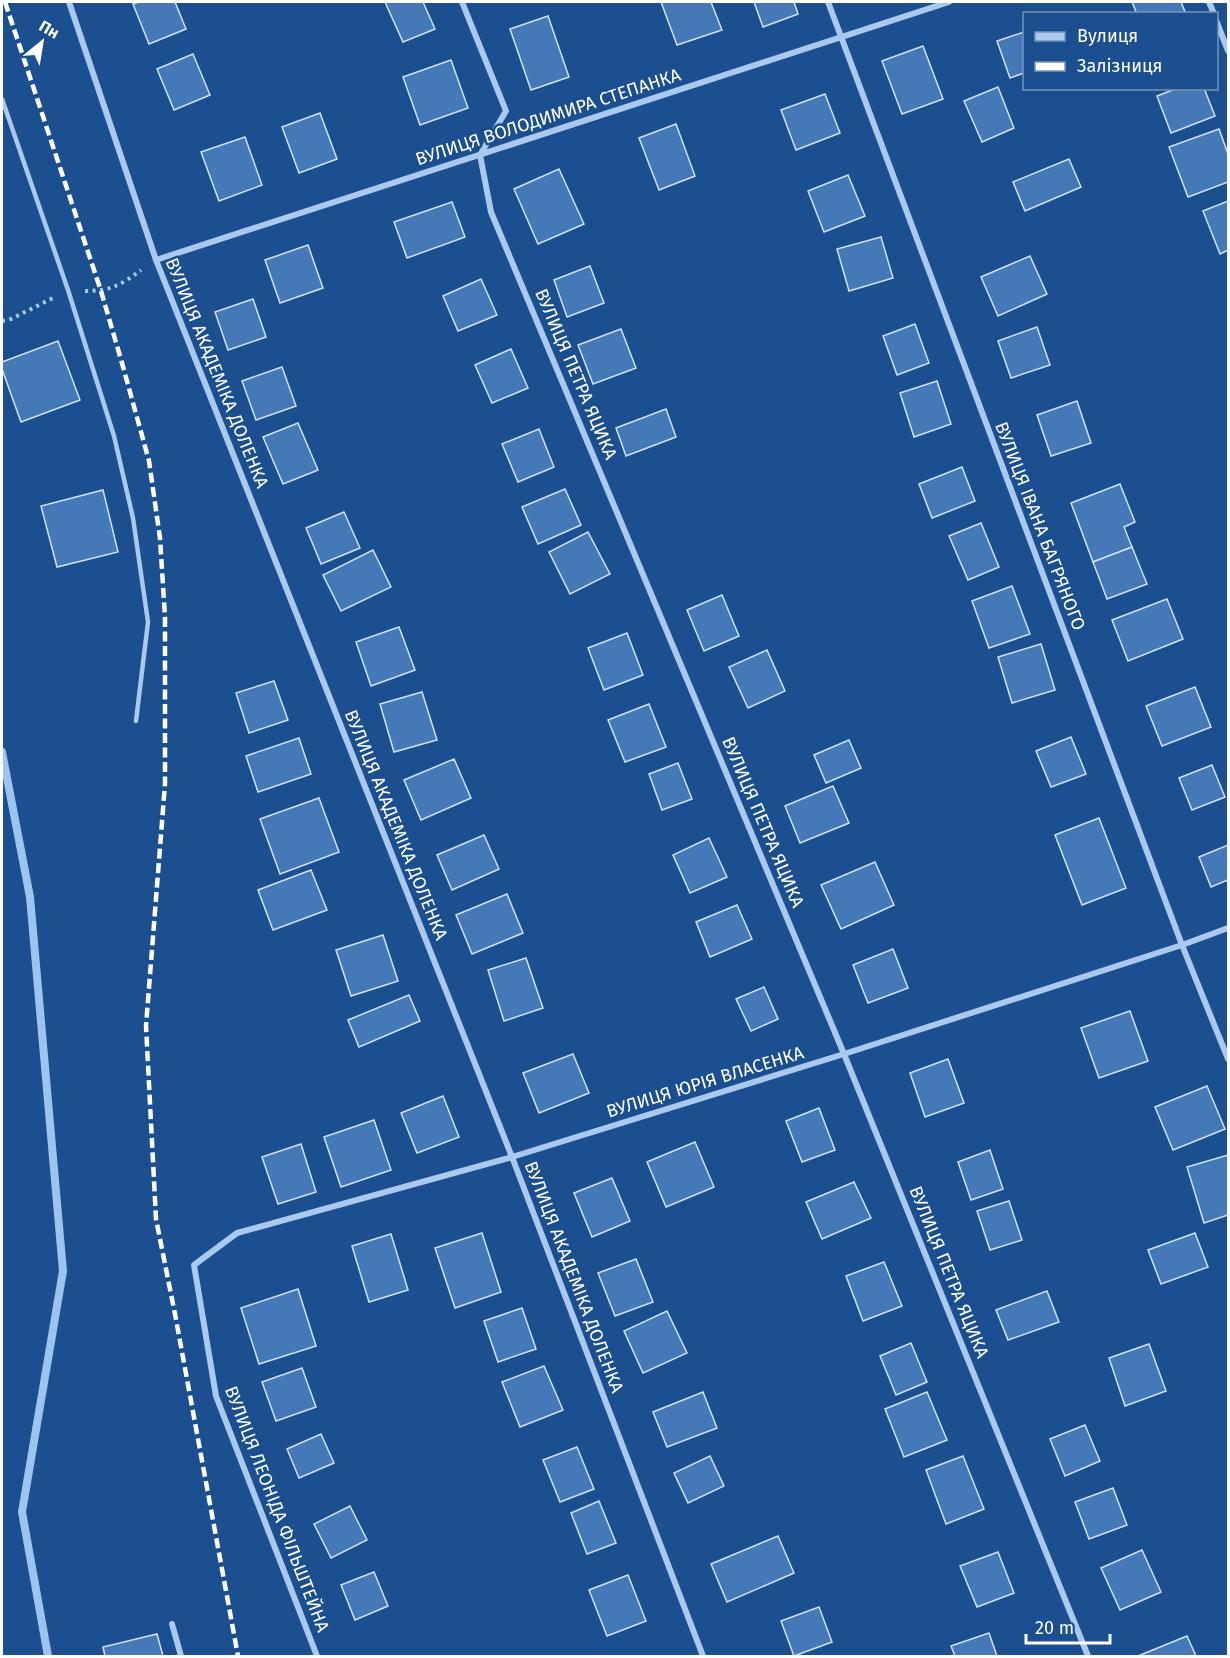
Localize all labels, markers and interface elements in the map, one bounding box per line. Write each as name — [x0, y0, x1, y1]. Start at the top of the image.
north arrow — [12, 12, 72, 72]
legend — [1023, 12, 1218, 90]
text: Пн — [36, 16, 63, 43]
text: Вулиця — [1077, 25, 1138, 47]
text: Залізниця — [1077, 55, 1163, 77]
street label: ВУЛИЦЯ ВОЛОДИМИРА СТЕПАНКА — [413, 63, 684, 170]
street label: ВУЛИЦЯ АКАДЕМІКА ДОЛЕНКА — [161, 255, 274, 492]
street label: ВУЛИЦЯ ПЕТРА ЯЦИКА — [530, 285, 622, 463]
street label: ВУЛИЦЯ ІВАНА БАГРЯНОГО — [990, 419, 1090, 633]
street label: ВУЛИЦЯ АКАДЕМІКА ДОЛЕНКА — [340, 707, 453, 944]
street label: ВУЛИЦЯ ПЕТРА ЯЦИКА — [717, 733, 809, 911]
street label: ВУЛИЦЯ ЮРІЯ ВЛАСЕНКА — [604, 1041, 807, 1122]
street label: ВУЛИЦЯ АКАДЕМІКА ДОЛЕНКА — [520, 1158, 629, 1397]
street label: ВУЛИЦЯ ПЕТРА ЯЦИКА — [904, 1183, 994, 1362]
street label: ВУЛИЦЯ ЛЕОНІДА ФІЛЬШТЕЙНА — [220, 1383, 334, 1636]
scale bar — [1026, 1607, 1110, 1645]
text: 20 m — [1035, 1617, 1074, 1639]

